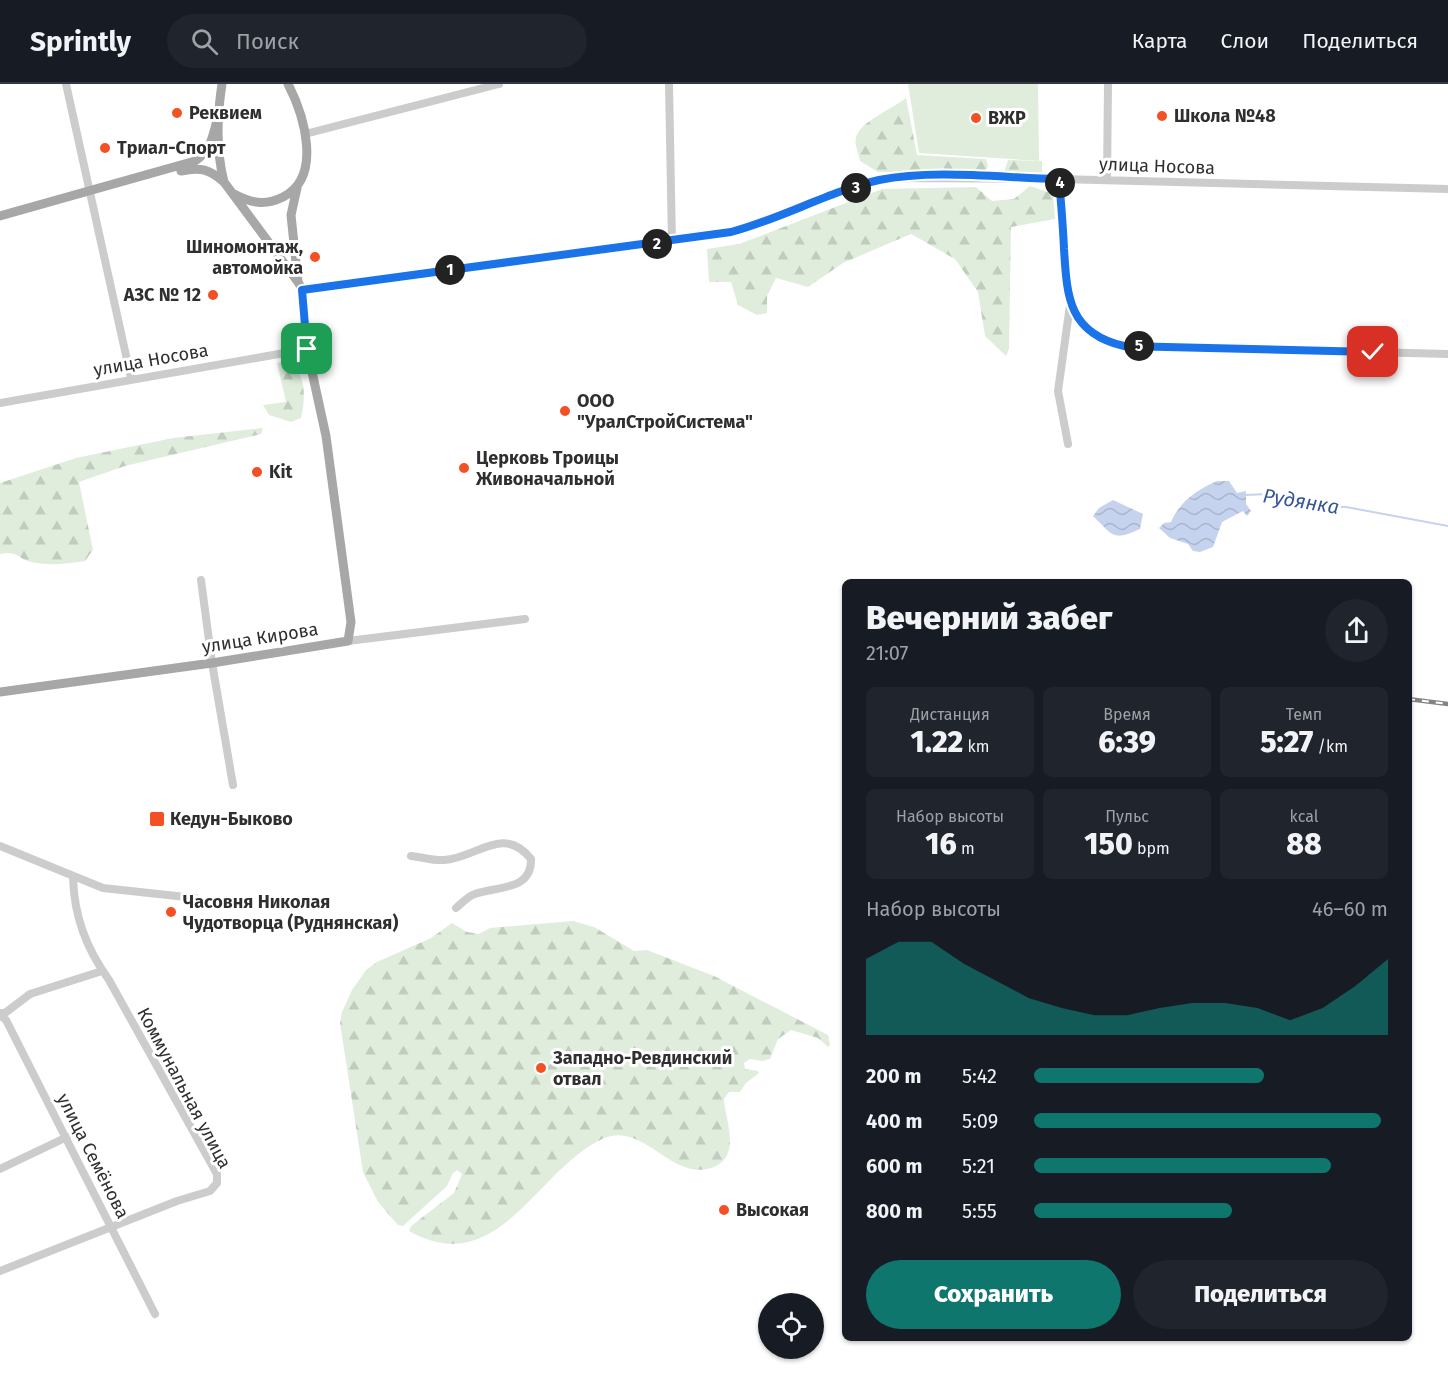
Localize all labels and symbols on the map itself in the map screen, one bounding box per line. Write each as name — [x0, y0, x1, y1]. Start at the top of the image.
place label: Реквием — [189, 102, 262, 124]
place label: Школа №48 — [1174, 105, 1276, 127]
marker: Реквием — [170, 106, 184, 120]
place label: ВЖР — [988, 107, 1026, 129]
marker: Школа №48 — [1155, 109, 1169, 123]
marker: ВЖР — [969, 111, 983, 125]
place label: Триал-Спорт — [117, 137, 226, 159]
marker: Триал-Спорт — [98, 141, 112, 155]
street label: улица Носова — [1099, 153, 1215, 179]
pin: 4 — [1045, 168, 1075, 198]
pin: 3 — [841, 173, 871, 203]
pin: 2 — [642, 229, 672, 259]
place label: Шиномонтаж, автомойка — [186, 236, 303, 279]
marker: Шиномонтаж, автомойка — [308, 250, 322, 264]
pin: 1 — [435, 255, 465, 285]
place label: АЗС № 12 — [123, 284, 201, 306]
marker: АЗС № 12 — [206, 288, 220, 302]
pin — [281, 323, 332, 374]
pin — [1347, 326, 1398, 377]
pin: 5 — [1124, 331, 1154, 361]
street label: улица Носова — [92, 339, 210, 381]
place label: ООО "УралСтройСистема" — [577, 390, 753, 433]
marker: ООО "УралСтройСистема" — [558, 404, 572, 418]
place label: Церковь Троицы Живоначальной — [475, 447, 619, 490]
place label: Kit — [269, 461, 293, 483]
marker: Церковь Троицы Живоначальной — [457, 461, 471, 475]
marker: Kit — [250, 465, 264, 479]
water label: Рудянка — [1261, 483, 1341, 519]
street label: улица Кирова — [200, 618, 320, 658]
place label: Кедун-Быково — [170, 808, 293, 830]
marker: Кедун-Быково — [148, 810, 166, 828]
place label: Часовня Николая Чудотворца (Руднянская) — [183, 891, 398, 934]
marker: Часовня Николая Чудотворца (Руднянская) — [164, 905, 178, 919]
street label: Коммунальная улица — [132, 1004, 236, 1172]
place label: Западно-Ревдинский отвал — [552, 1047, 732, 1090]
marker: Западно-Ревдинский отвал — [534, 1061, 548, 1075]
street label: улица Семёнова — [52, 1090, 134, 1222]
place label: Высокая — [736, 1199, 809, 1221]
marker: Высокая — [717, 1203, 731, 1217]

